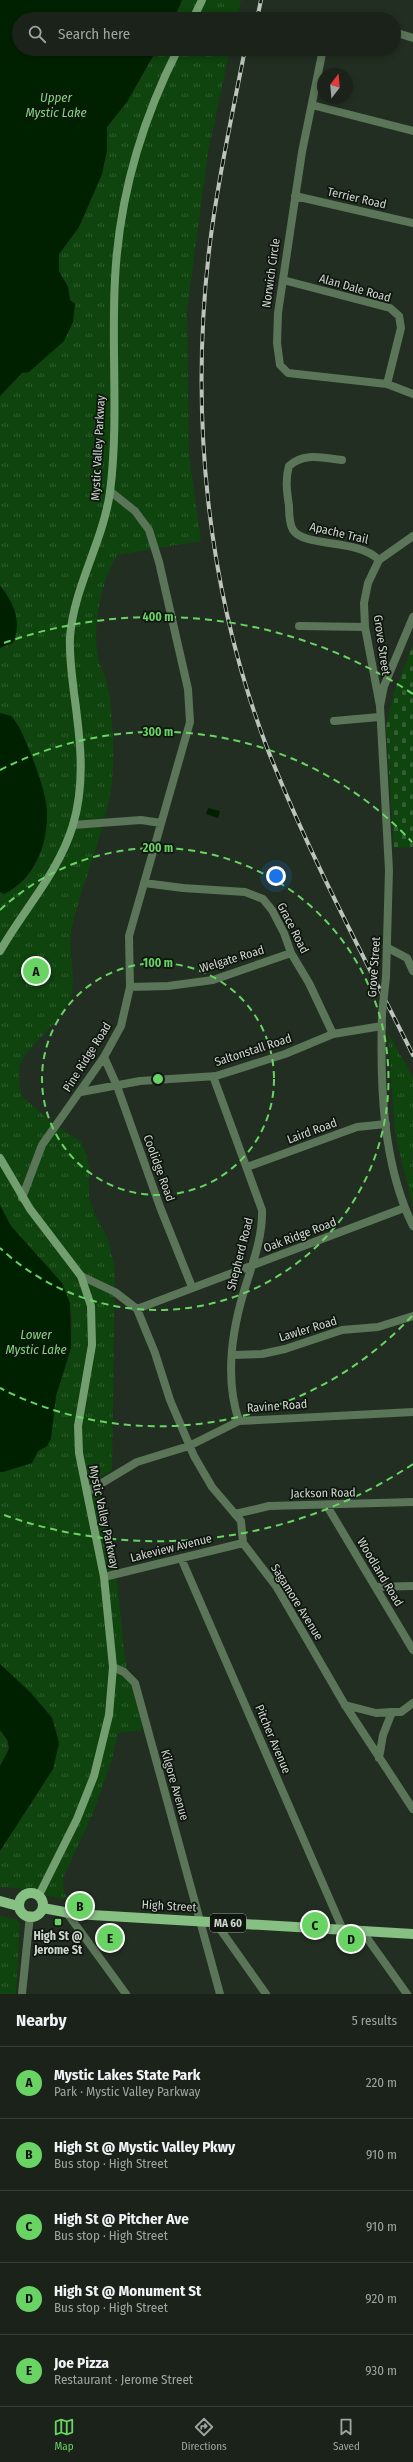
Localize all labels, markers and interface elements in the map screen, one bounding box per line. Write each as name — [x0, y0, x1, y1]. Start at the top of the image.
search box — [12, 12, 401, 56]
icon: search — [26, 23, 48, 45]
text: Search here — [58, 25, 130, 43]
north arrow — [317, 68, 353, 104]
water label: Upper Mystic Lake — [25, 90, 87, 120]
street label: Terrier Road — [326, 184, 388, 212]
street label: Norwich Circle — [259, 237, 283, 309]
street label: Alan Dale Road — [318, 271, 392, 305]
street label: Mystic Valley Parkway — [88, 394, 108, 501]
street label: Apache Trail — [308, 519, 370, 547]
text: 400 m — [143, 610, 173, 624]
street label: Grove Street — [371, 614, 393, 676]
text: 300 m — [142, 725, 173, 739]
text: 200 m — [142, 841, 173, 855]
your location — [266, 866, 286, 886]
street label: Grace Road — [274, 900, 312, 956]
street label: Grove Street — [365, 936, 383, 998]
street label: Welgate Road — [198, 943, 266, 975]
pin: A — [23, 956, 49, 986]
text: 100 m — [143, 956, 173, 970]
street label: Pine Ridge Road — [60, 1020, 114, 1094]
street label: Saltonstall Road — [213, 1031, 293, 1069]
centre of rings — [151, 1072, 165, 1086]
street label: Laird Road — [285, 1116, 339, 1146]
street label: Coolidge Road — [140, 1133, 178, 1203]
street label: Oak Ridge Road — [262, 1215, 338, 1255]
street label: Shepherd Road — [224, 1216, 256, 1292]
street label: Lawler Road — [277, 1314, 339, 1344]
water label: Lower Mystic Lake — [5, 1327, 67, 1357]
street label: Ravine Road — [246, 1397, 308, 1415]
street label: Mystic Valley Parkway — [86, 1464, 122, 1571]
street label: Jackson Road — [290, 1485, 356, 1501]
street label: Lakeview Avenue — [129, 1531, 213, 1565]
street label: Woodland Road — [354, 1535, 406, 1609]
street label: Sagamore Avenue — [268, 1561, 326, 1643]
street label: Pitcher Avenue — [252, 1702, 294, 1776]
street label: Kilgore Avenue — [158, 1748, 192, 1822]
pin: B — [67, 1891, 93, 1921]
street label: High Street — [141, 1898, 197, 1914]
pin: C — [302, 1910, 328, 1940]
road number: MA 60 — [210, 1914, 246, 1932]
marker: High St @ Jerome St — [53, 1917, 63, 1927]
pin: E — [97, 1923, 123, 1953]
pin: D — [338, 1924, 364, 1954]
place label: High St @ Jerome St — [33, 1929, 83, 1957]
text: Nearby — [16, 2010, 67, 2031]
text: 5 results — [352, 2013, 397, 2028]
text: Mystic Lakes State Park — [54, 2066, 200, 2084]
text: A — [25, 2075, 33, 2090]
text: 220 m — [366, 2075, 397, 2090]
text: Park · Mystic Valley Parkway — [54, 2084, 200, 2099]
text: High St @ Mystic Valley Pkwy — [54, 2138, 235, 2156]
text: B — [25, 2147, 33, 2162]
text: 910 m — [366, 2147, 397, 2162]
text: Bus stop · High Street — [54, 2156, 168, 2171]
text: High St @ Pitcher Ave — [54, 2210, 189, 2228]
text: C — [26, 2219, 32, 2234]
text: 910 m — [366, 2219, 397, 2234]
text: Bus stop · High Street — [54, 2228, 168, 2243]
text: High St @ Monument St — [54, 2282, 201, 2300]
text: D — [25, 2291, 33, 2306]
text: 920 m — [365, 2291, 397, 2306]
text: Bus stop · High Street — [54, 2300, 168, 2315]
text: Joe Pizza — [54, 2354, 109, 2372]
text: E — [26, 2363, 32, 2378]
text: 930 m — [365, 2363, 397, 2378]
text: Restaurant · Jerome Street — [54, 2372, 193, 2387]
tab: Map — [53, 2416, 75, 2453]
tab: Directions — [181, 2416, 227, 2453]
tab: Saved — [333, 2416, 360, 2453]

